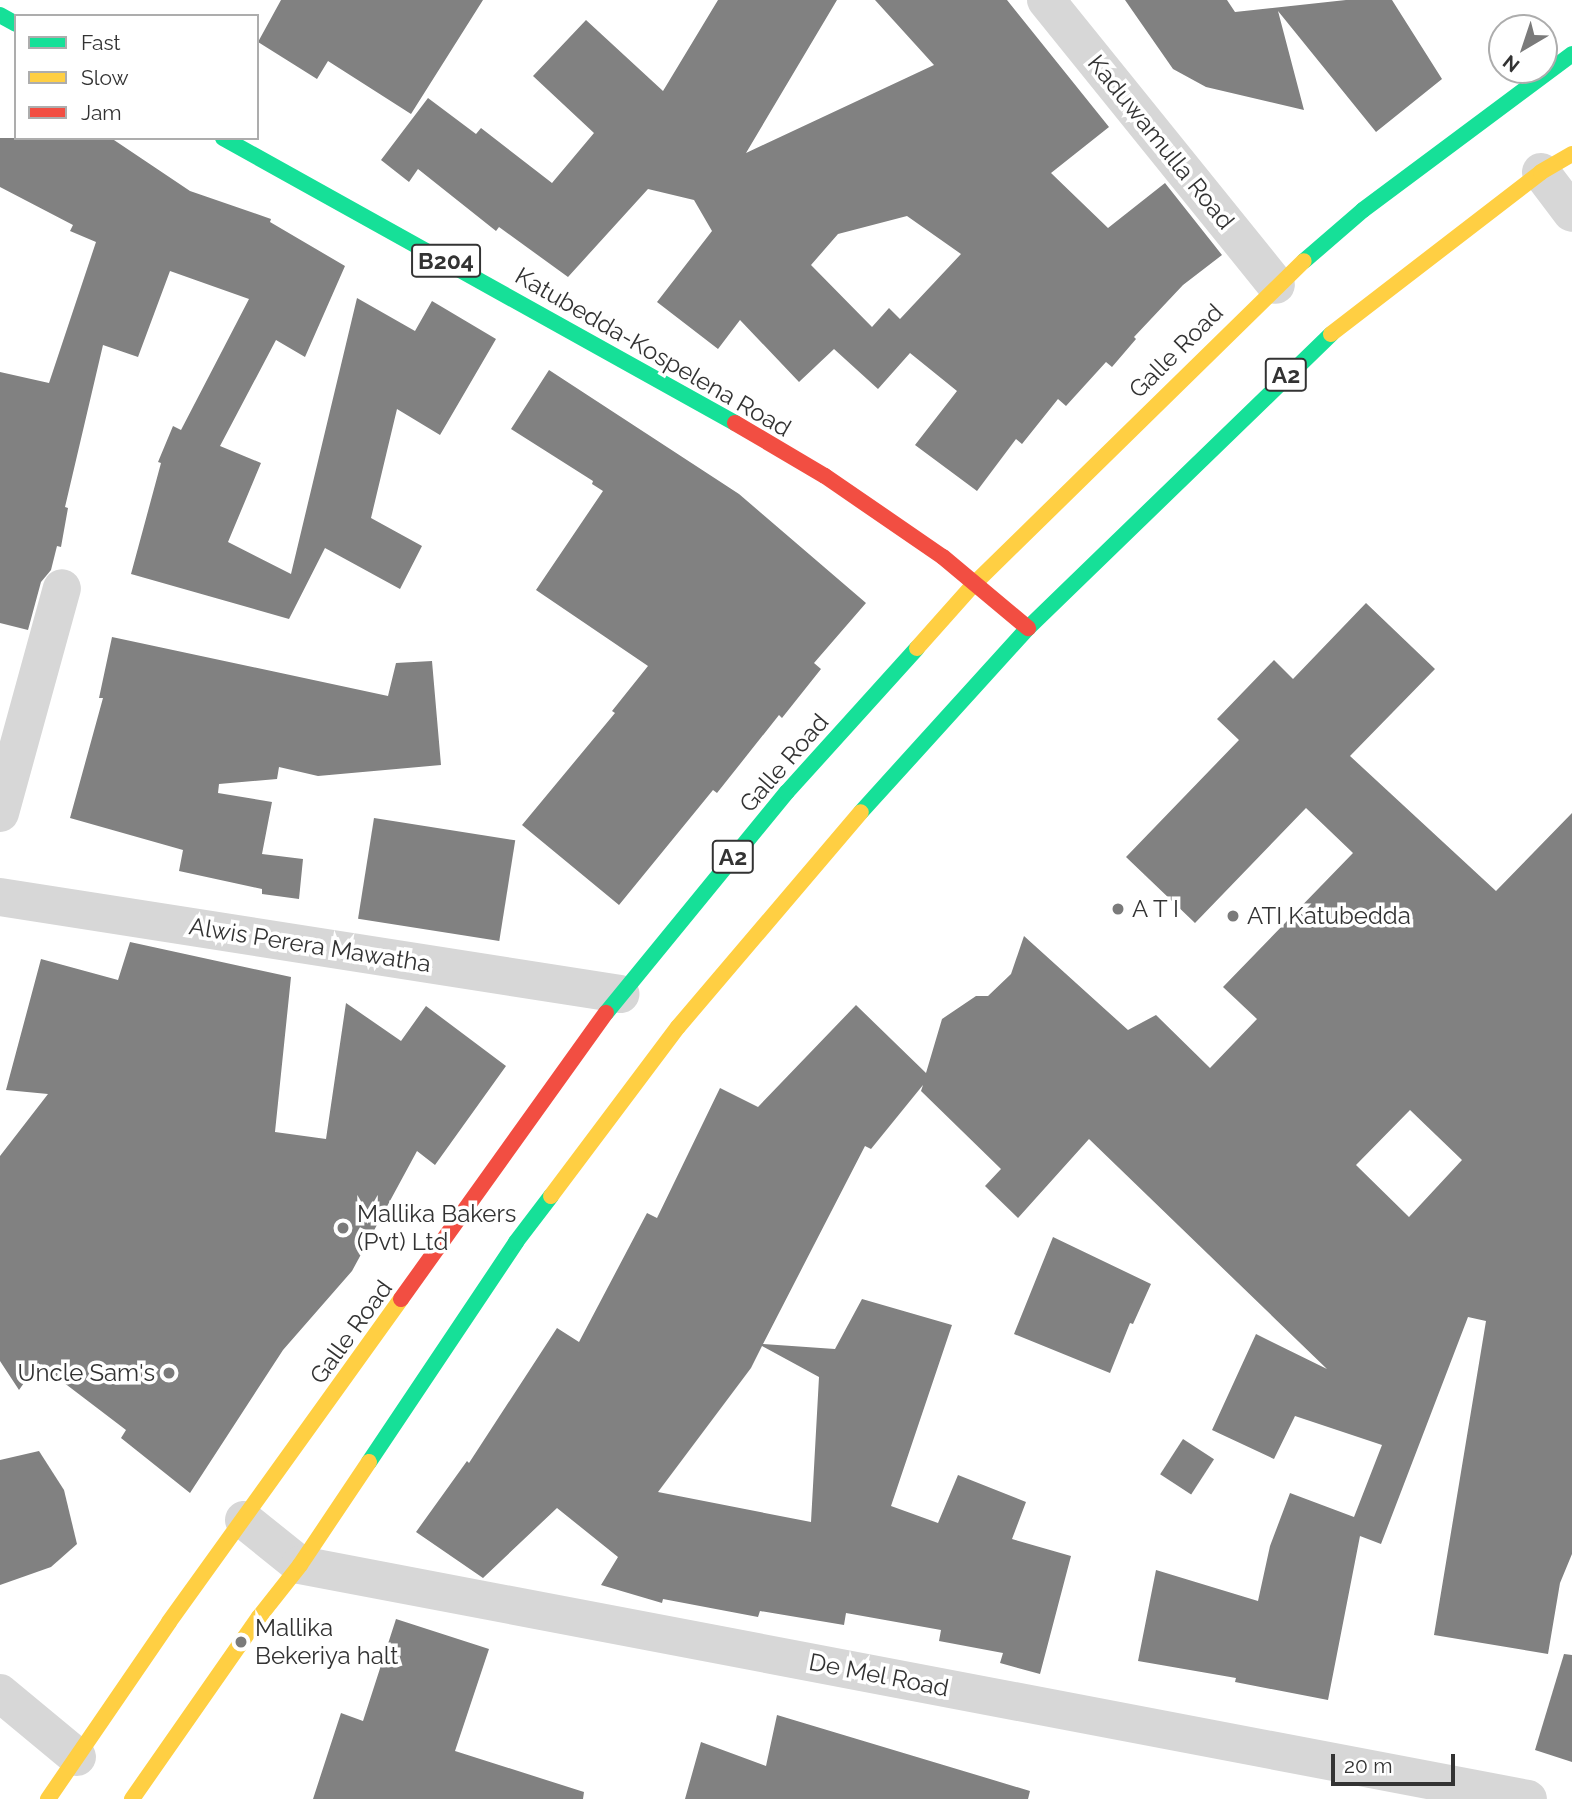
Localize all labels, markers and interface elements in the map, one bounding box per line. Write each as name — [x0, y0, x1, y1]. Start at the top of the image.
legend — [14, 14, 259, 140]
north arrow — [1488, 14, 1558, 84]
text: Fast — [81, 30, 121, 55]
street label: Kaduwamulla Road — [1082, 49, 1240, 235]
text: N — [1498, 51, 1524, 77]
text: Slow — [81, 65, 129, 90]
text: Jam — [81, 100, 122, 125]
road number: B204 — [411, 242, 481, 280]
street label: Katubedda-Kospelena Road — [510, 261, 796, 443]
street label: Galle Road — [1123, 298, 1229, 404]
road number: A2 — [1263, 356, 1309, 394]
street label: Galle Road — [733, 708, 835, 818]
road number: A2 — [710, 838, 756, 876]
place label: A T I — [1132, 895, 1181, 923]
marker: A T I — [1110, 901, 1126, 917]
place label: ATI Katubedda — [1247, 902, 1411, 930]
marker: ATI Katubedda — [1225, 908, 1241, 924]
street label: Alwis Perera Mawatha — [187, 912, 433, 978]
place label: Mallika Bakers (Pvt) Ltd — [357, 1200, 516, 1256]
marker: Mallika Bakers (Pvt) Ltd — [335, 1220, 351, 1236]
street label: Galle Road — [304, 1275, 398, 1389]
place label: Uncle Sam's — [18, 1359, 155, 1387]
marker: Uncle Sam's — [161, 1365, 177, 1381]
place label: Mallika Bekeriya halt — [255, 1614, 398, 1670]
marker: Mallika Bekeriya halt — [233, 1634, 249, 1650]
street label: De Mel Road — [806, 1647, 952, 1703]
scale bar — [1334, 1740, 1458, 1784]
text: 20 m — [1344, 1753, 1392, 1778]

